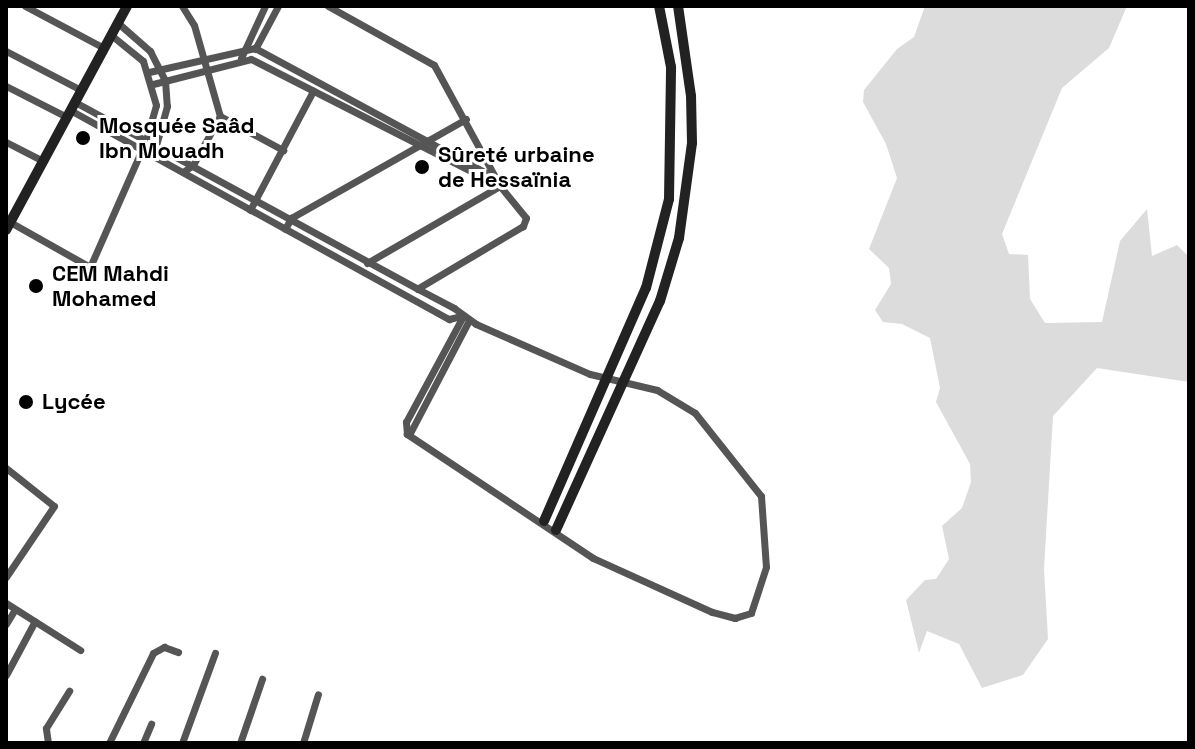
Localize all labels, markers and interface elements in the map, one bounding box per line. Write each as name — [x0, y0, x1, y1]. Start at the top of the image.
place label: Mosquée Saâd Ibn Mouadh — [99, 112, 255, 164]
marker: Mosquée Saâd Ibn Mouadh — [74, 129, 92, 147]
place label: Sûreté urbaine de Hessaïnia — [438, 141, 595, 192]
marker: Sûreté urbaine de Hessaïnia — [413, 158, 431, 176]
place label: CEM Mahdi Mohamed — [52, 260, 169, 312]
marker: CEM Mahdi Mohamed — [27, 277, 45, 295]
place label: Lycée — [42, 389, 106, 415]
marker: Lycée — [17, 393, 35, 411]

